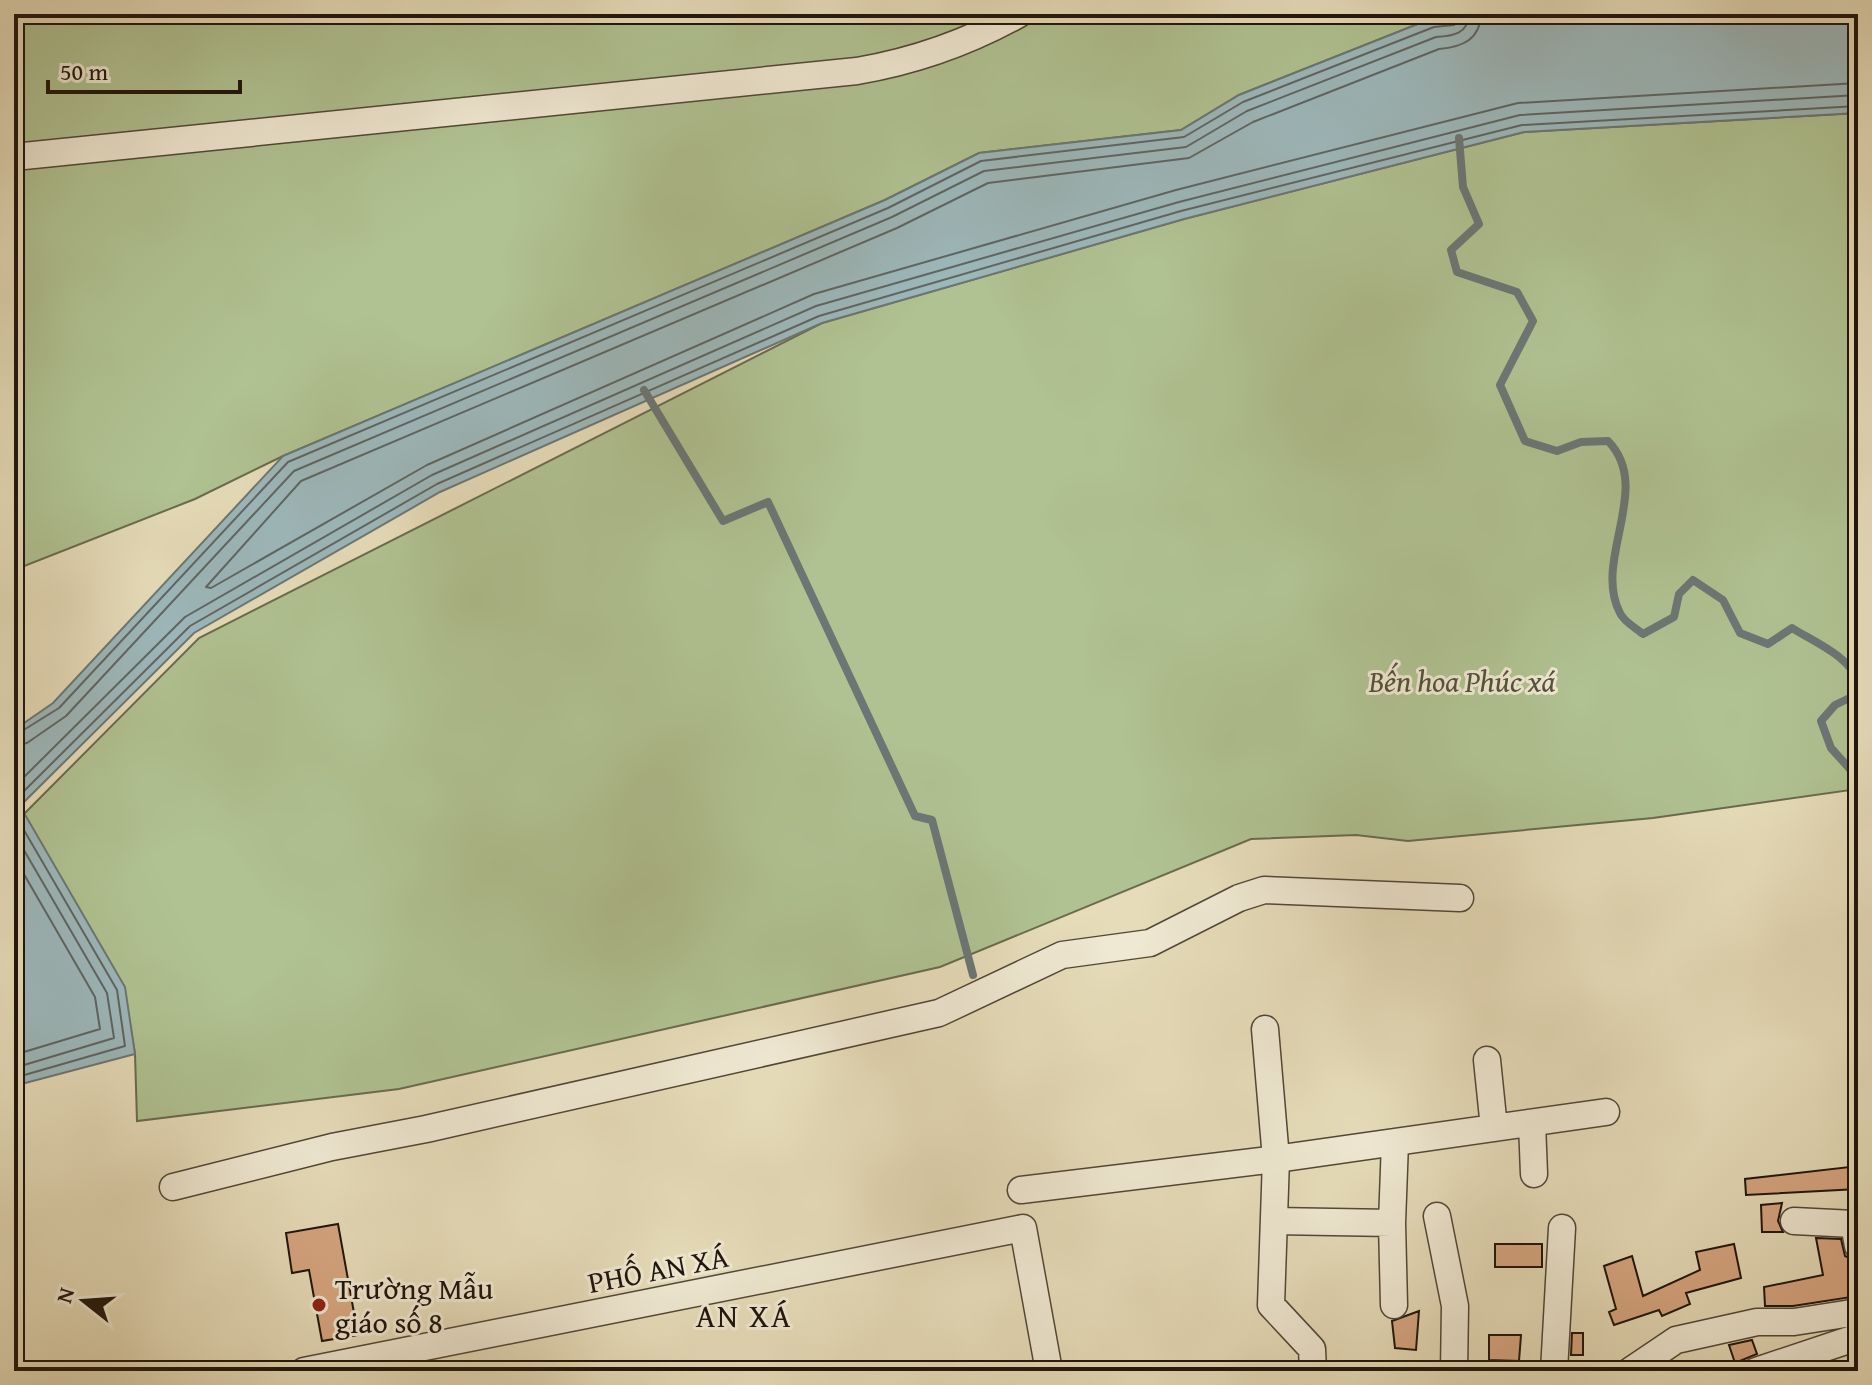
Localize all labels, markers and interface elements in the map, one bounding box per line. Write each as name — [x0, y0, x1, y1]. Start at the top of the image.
scale bar — [48, 44, 240, 94]
text: 50 m — [60, 54, 108, 89]
park label: Bến hoa Phúc xá — [1368, 659, 1556, 703]
street label: PHỐ AN XÁ — [584, 1234, 732, 1304]
north arrow — [44, 1261, 124, 1341]
place label: Trường Mẫu giáo số 8 — [335, 1266, 494, 1344]
text: N — [47, 1283, 82, 1307]
district label: AN XÁ — [696, 1292, 792, 1339]
marker: Trường Mẫu giáo số 8 — [310, 1296, 328, 1314]

